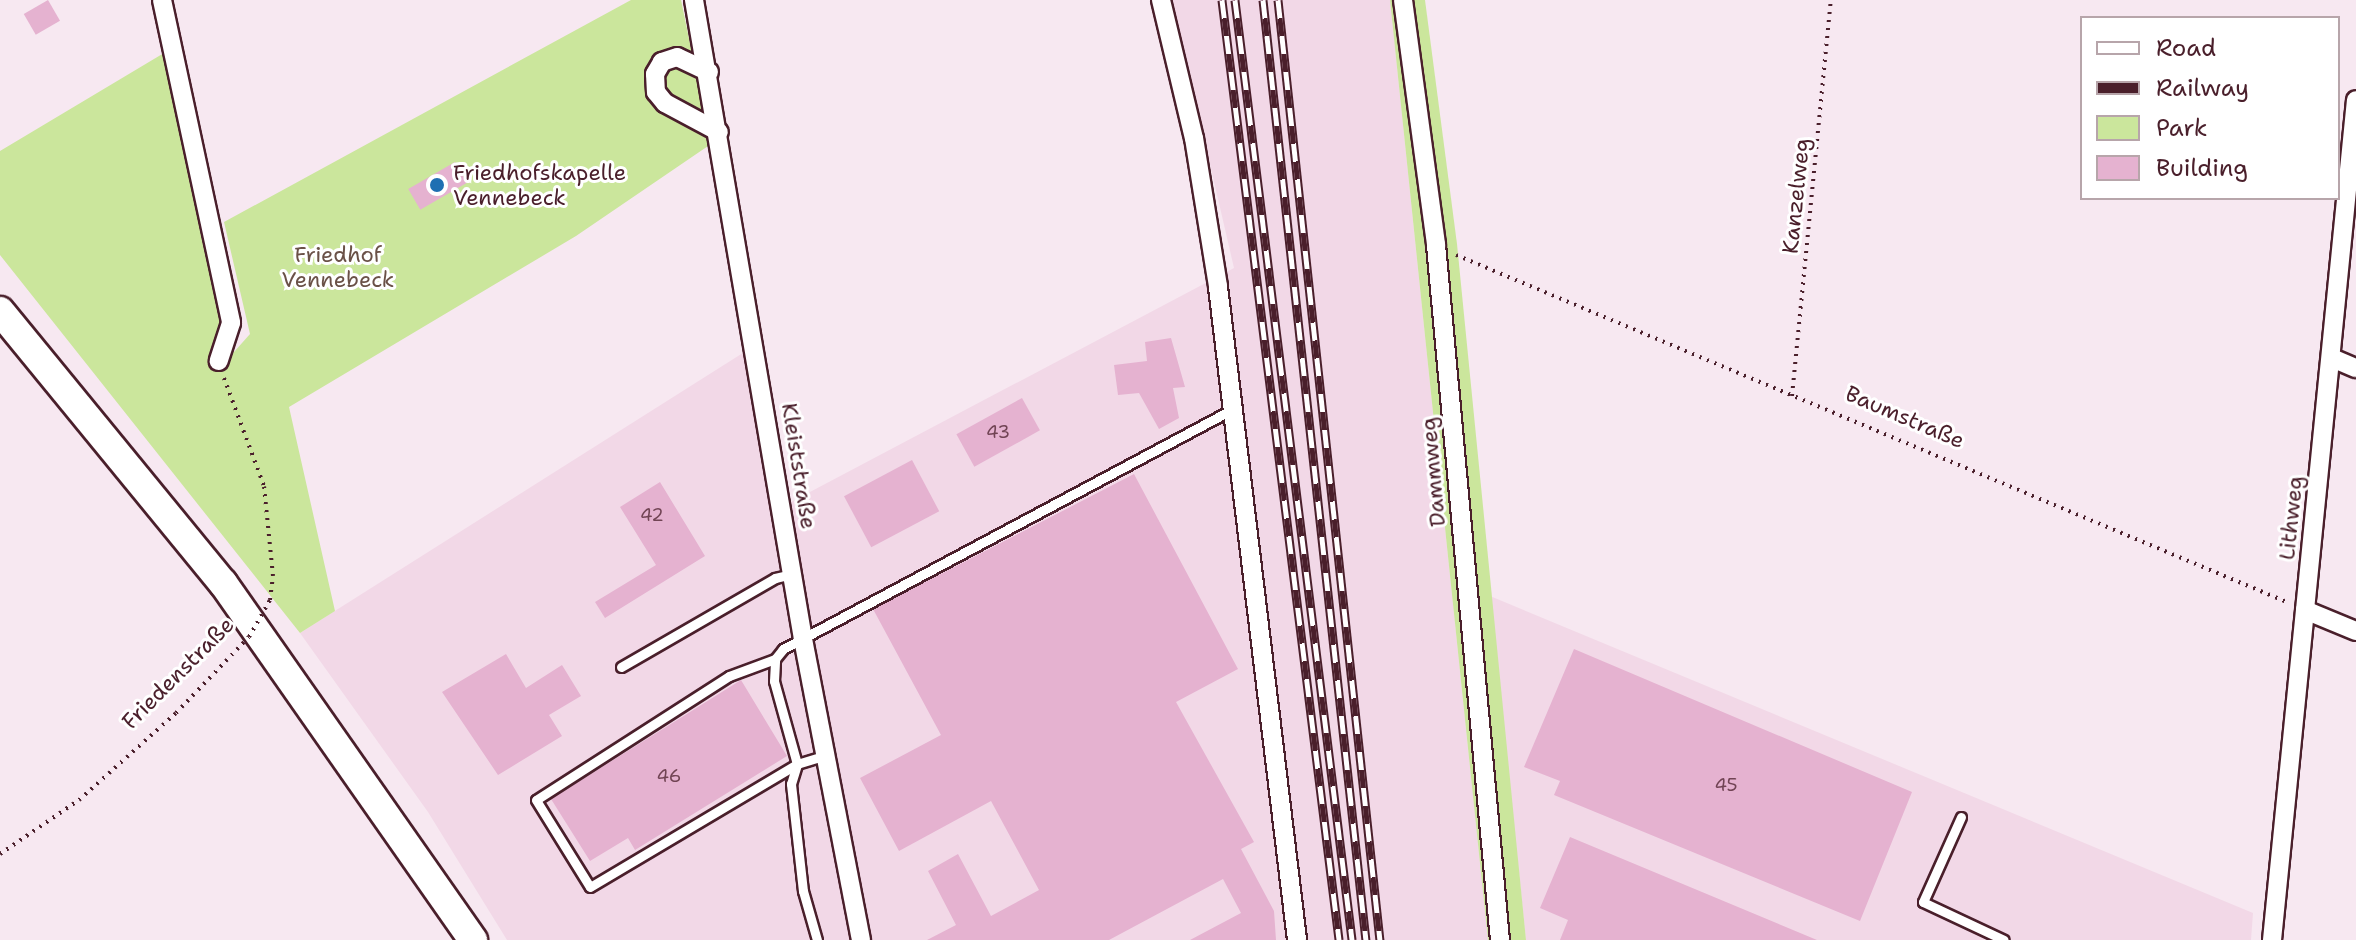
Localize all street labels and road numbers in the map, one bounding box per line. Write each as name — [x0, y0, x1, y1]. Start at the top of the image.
street label: Kanzelweg — [1777, 137, 1815, 255]
street label: Baumstraße — [1841, 380, 1969, 454]
street label: Kleiststraße — [776, 401, 822, 531]
street label: Dammweg — [1415, 416, 1451, 528]
street label: Lithweg — [2273, 475, 2309, 561]
street label: Friedenstraße — [116, 611, 240, 735]

